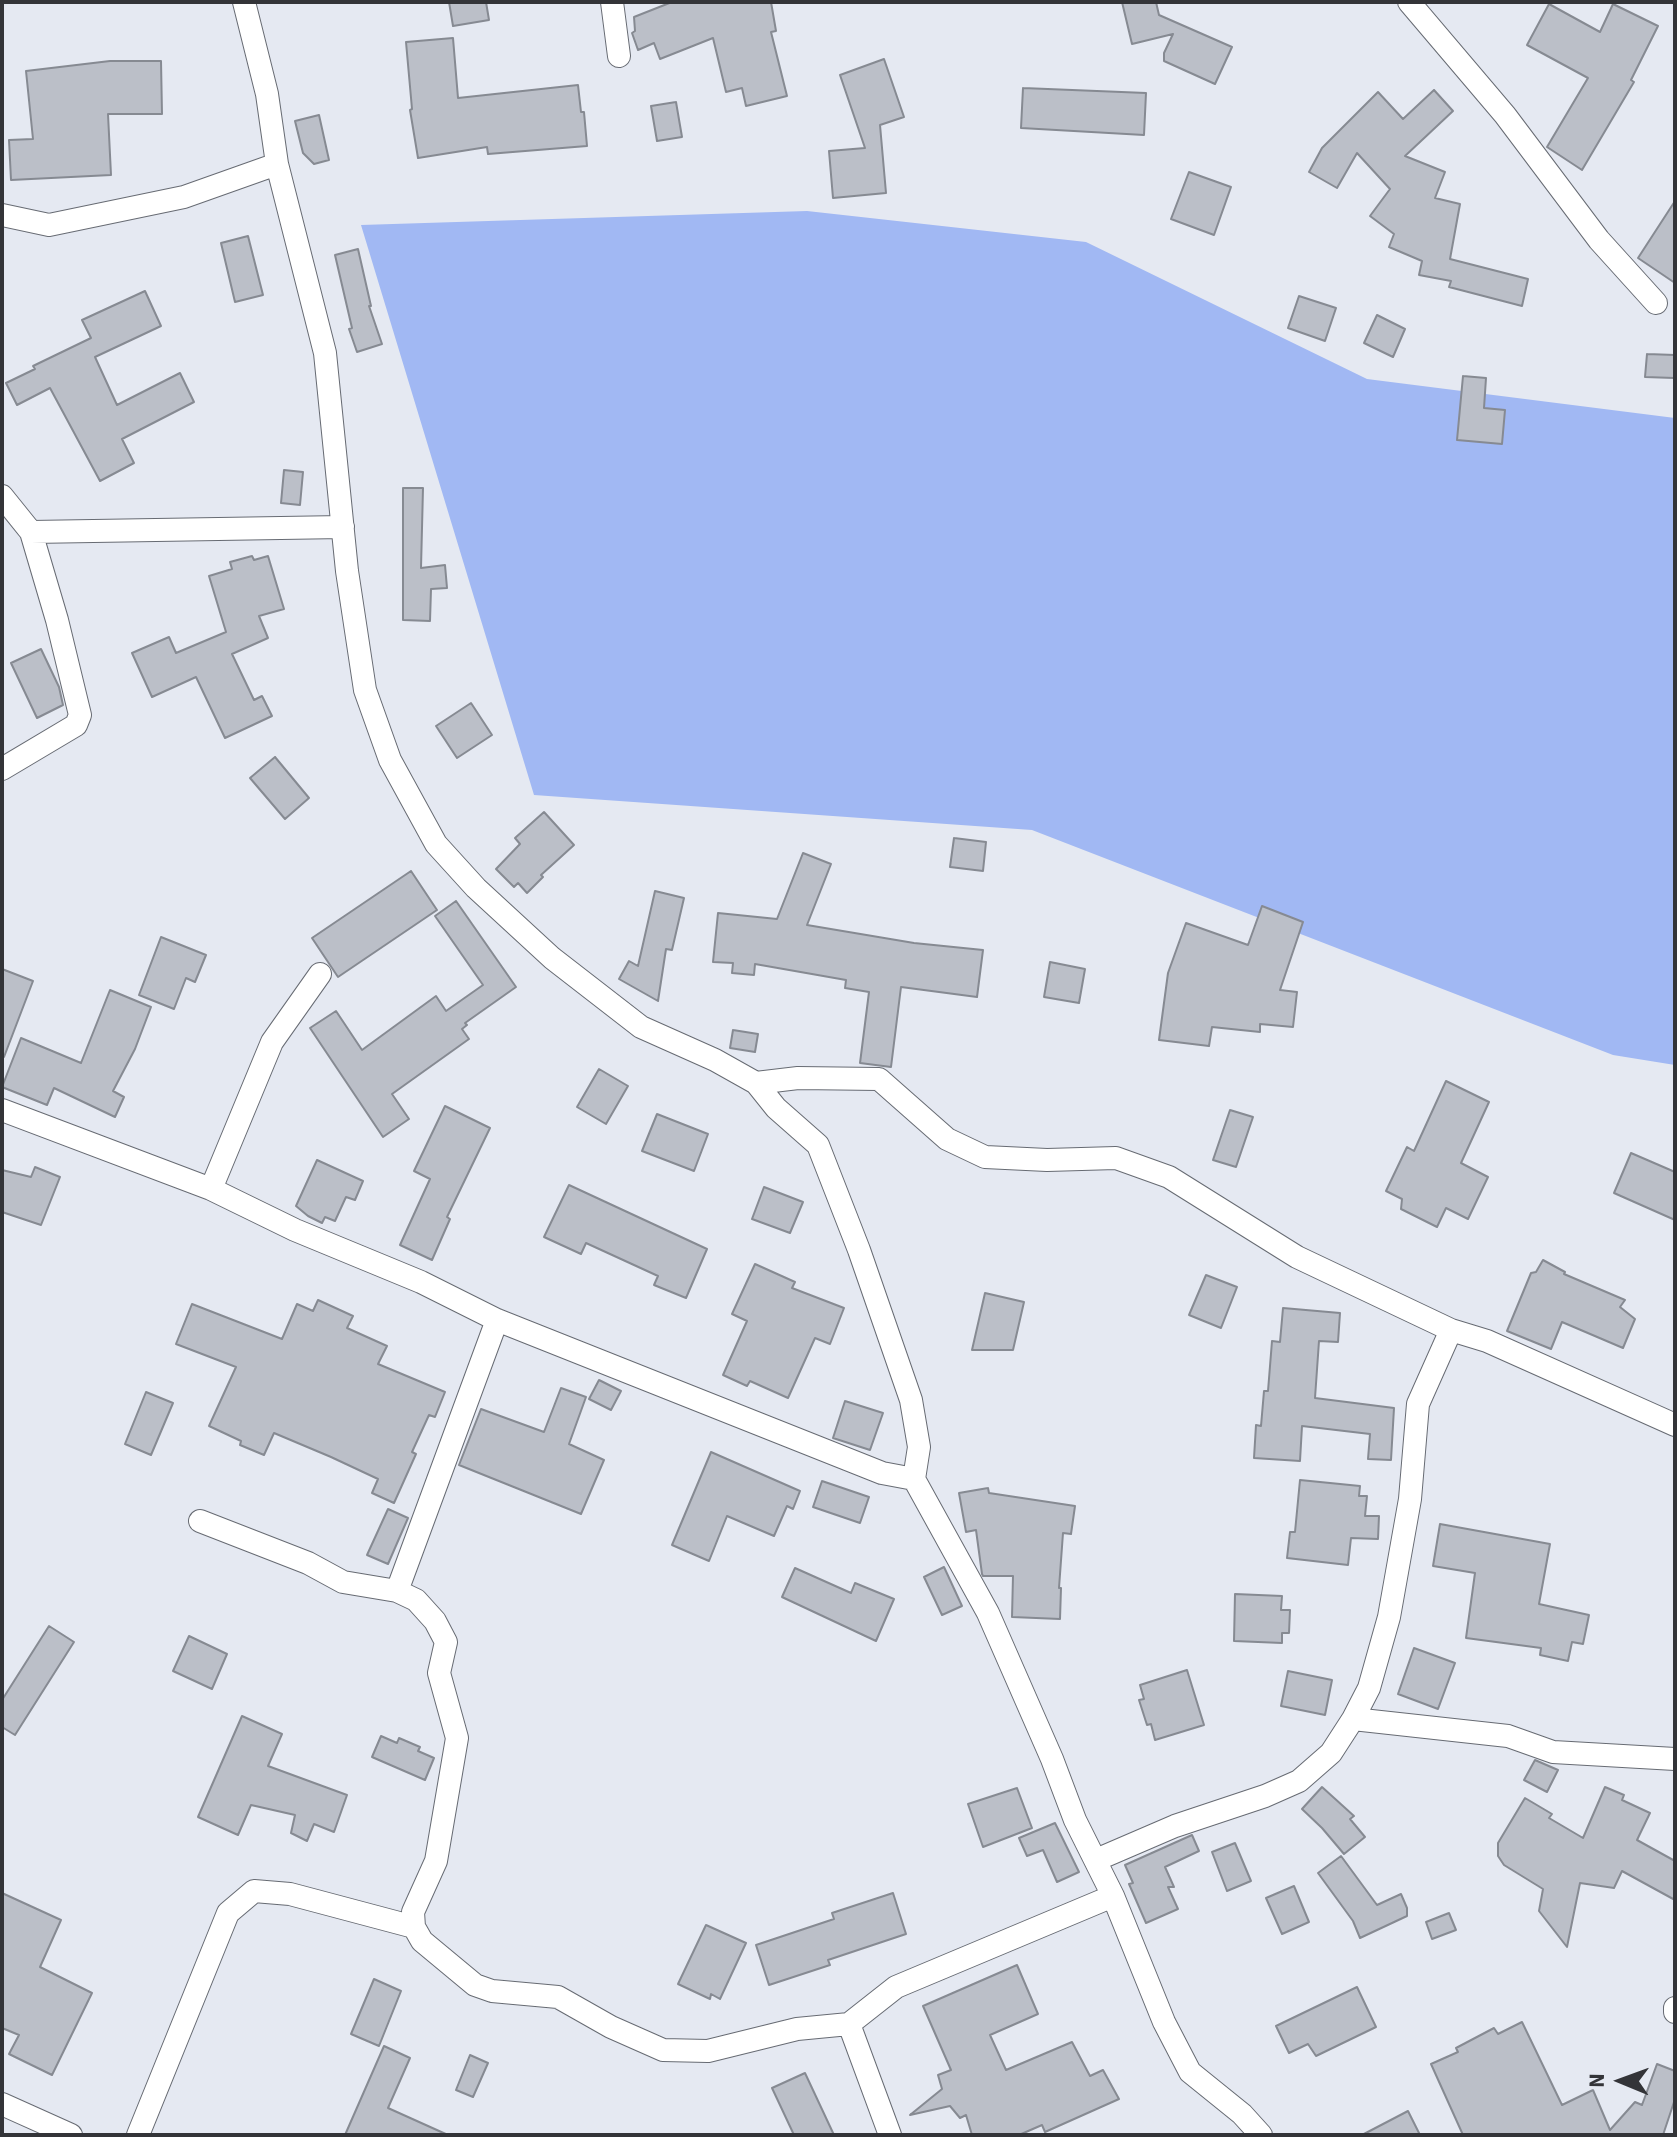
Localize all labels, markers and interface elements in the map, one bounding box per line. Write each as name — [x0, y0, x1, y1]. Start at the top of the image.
north arrow — [1581, 2041, 1661, 2121]
text: N — [1581, 2073, 1613, 2088]

